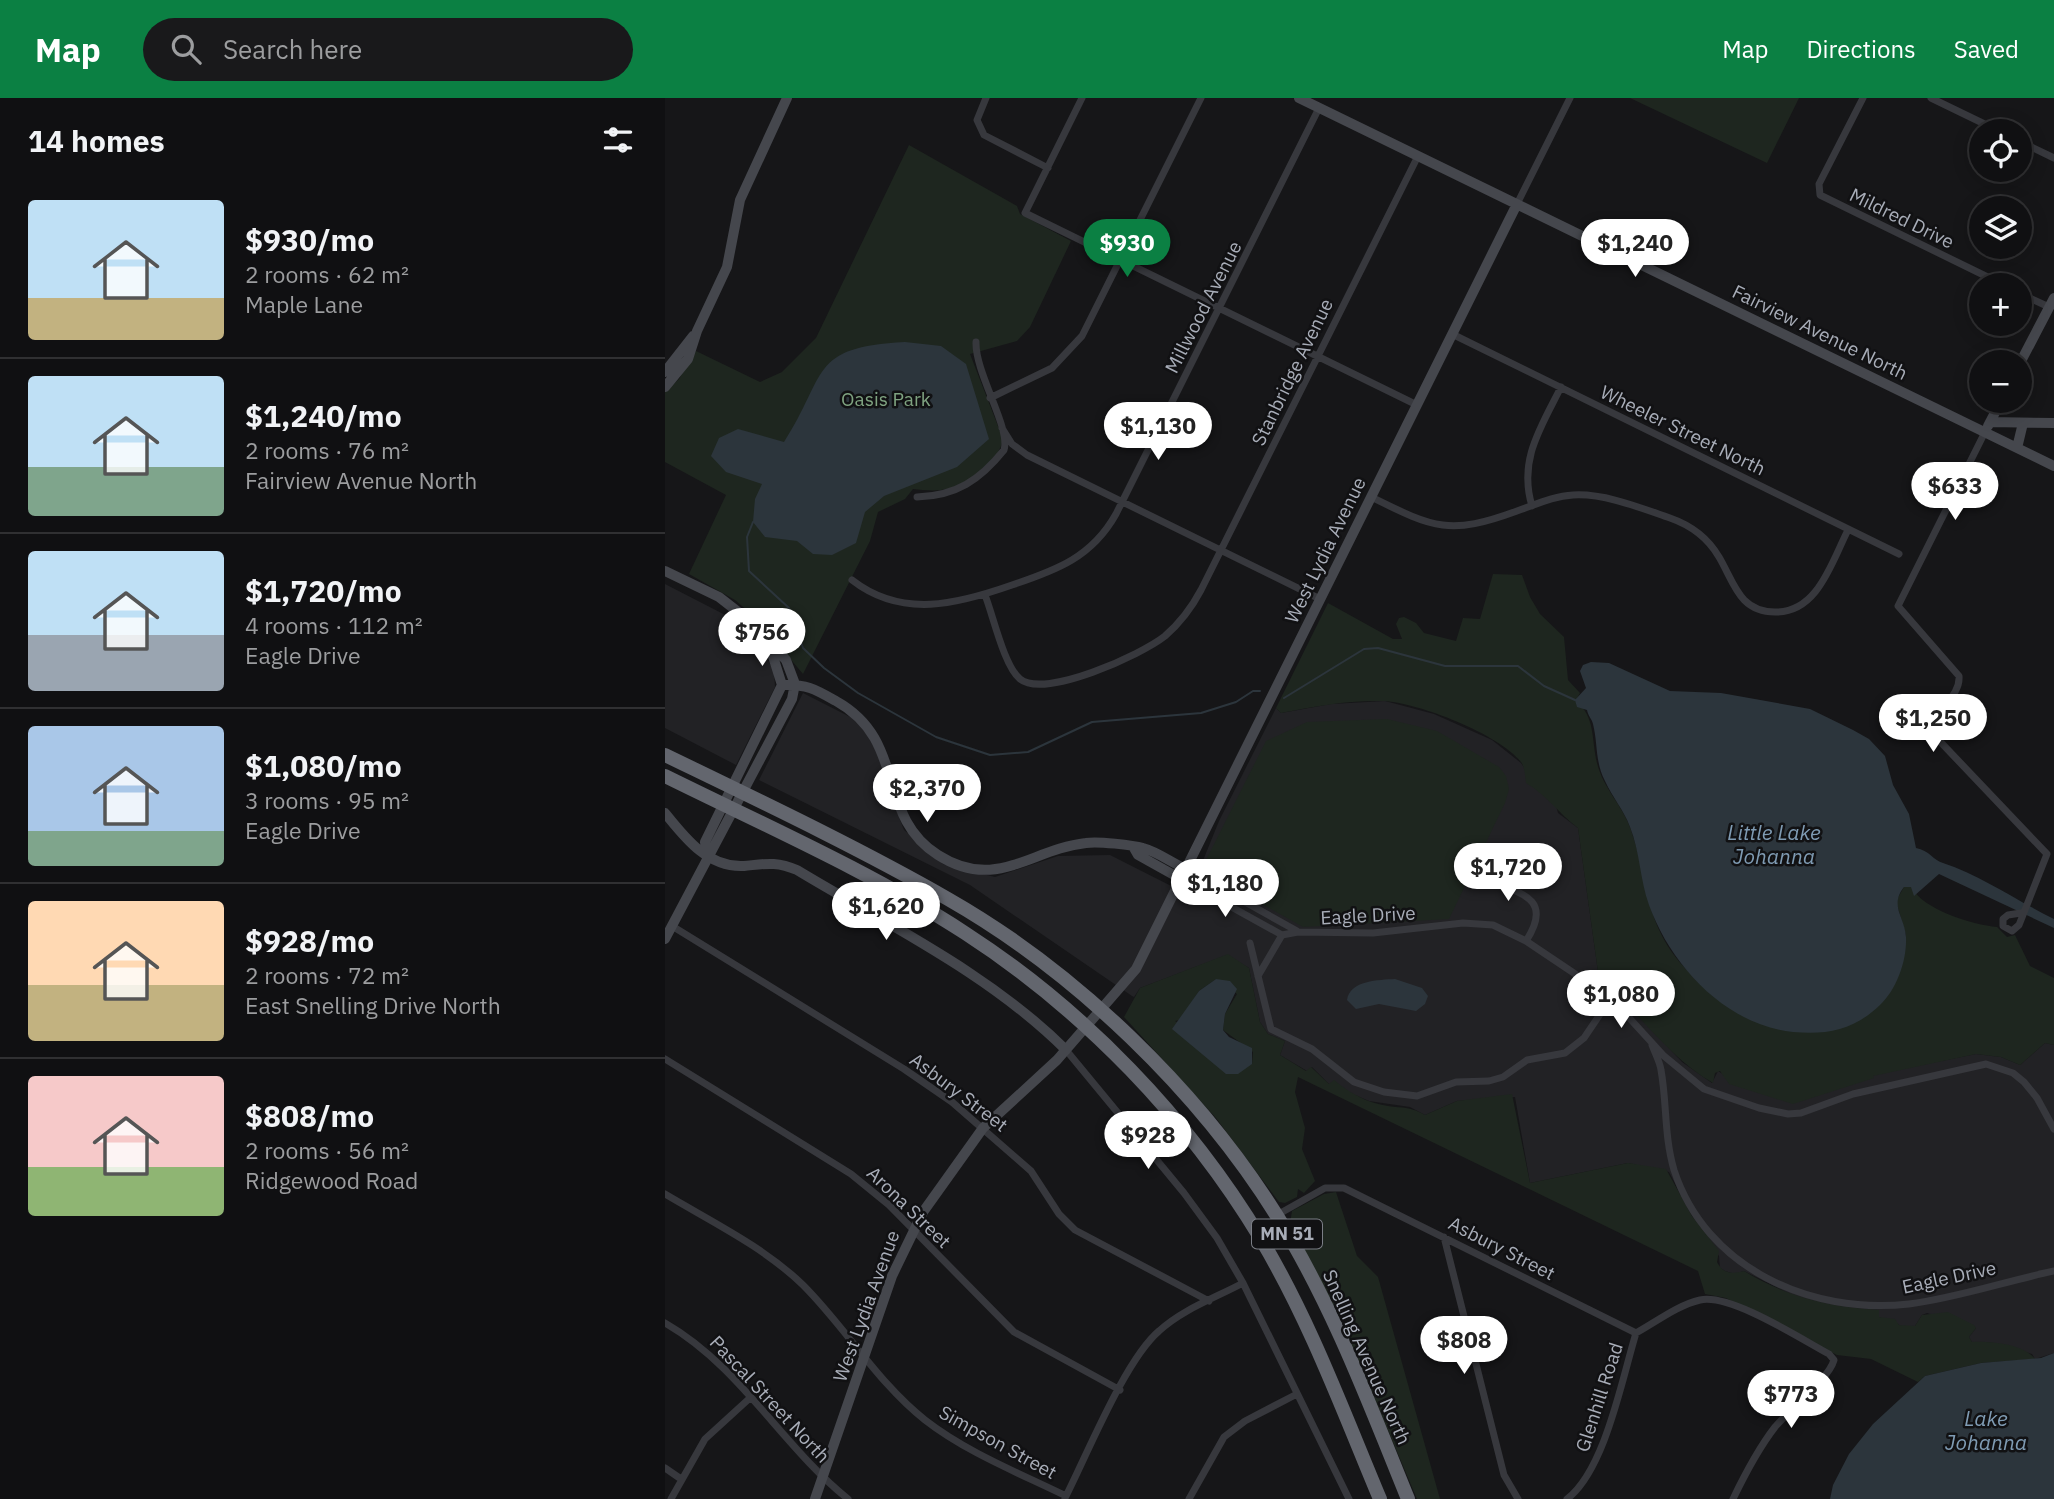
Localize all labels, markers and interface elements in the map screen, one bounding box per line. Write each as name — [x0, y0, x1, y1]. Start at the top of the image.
search box — [143, 18, 633, 81]
text: Map — [35, 28, 101, 71]
icon: search — [167, 30, 205, 68]
text: Search here — [223, 32, 362, 66]
text: Map — [1722, 33, 1768, 65]
text: Directions — [1806, 33, 1916, 65]
text: Saved — [1954, 33, 2019, 65]
map controls — [1969, 119, 2032, 413]
button: locate — [1969, 119, 2032, 182]
text: 14 homes — [28, 121, 165, 160]
icon: filters — [599, 121, 637, 159]
street label: Mildred Drive — [1846, 182, 1958, 254]
button: layers — [1969, 196, 2032, 259]
text: $930/mo — [245, 220, 374, 259]
pin: $930 — [1086, 220, 1168, 279]
pin: $1,240 — [1578, 220, 1692, 279]
text: $930 — [1099, 227, 1155, 257]
text: $1,240 — [1597, 227, 1673, 257]
icon: home — [84, 228, 168, 312]
street label: Millwood Avenue — [1159, 237, 1247, 377]
text: 2 rooms · 62 m² — [245, 259, 409, 289]
button: + — [1969, 273, 2032, 336]
street label: Fairview Avenue North — [1728, 279, 1912, 385]
text: Maple Lane — [245, 289, 363, 319]
street label: Stanbridge Avenue — [1246, 295, 1338, 449]
button: − — [1969, 350, 2032, 413]
street label: Wheeler Street North — [1596, 380, 1770, 480]
park label: Oasis Park — [841, 387, 931, 411]
text: $1,240/mo — [245, 396, 402, 435]
pin: $1,130 — [1101, 402, 1215, 462]
icon: home — [84, 404, 168, 488]
text: $1,130 — [1120, 410, 1196, 440]
text: 2 rooms · 76 m² — [245, 435, 409, 465]
pin: $633 — [1914, 462, 1996, 522]
text: Fairview Avenue North — [245, 465, 477, 495]
text: $633 — [1927, 470, 1983, 500]
street label: West Lydia Avenue — [1279, 473, 1371, 627]
text: $1,720/mo — [245, 571, 402, 610]
icon: home — [84, 579, 168, 663]
pin: $756 — [721, 608, 803, 668]
text: 4 rooms · 112 m² — [245, 610, 423, 640]
text: $756 — [734, 616, 790, 646]
text: Eagle Drive — [245, 640, 361, 670]
pin: $1,250 — [1876, 694, 1990, 754]
text: $1,250 — [1895, 702, 1971, 732]
text: $1,080/mo — [245, 746, 402, 785]
icon: home — [84, 754, 168, 838]
pin: $2,370 — [870, 764, 984, 824]
text: $2,370 — [889, 772, 965, 802]
text: 3 rooms · 95 m² — [245, 785, 409, 815]
text: Eagle Drive — [245, 815, 361, 845]
water label: Little Lake Johanna — [1727, 818, 1821, 870]
pin: $1,720 — [1451, 844, 1565, 903]
text: $1,720 — [1470, 851, 1546, 881]
pin: $1,180 — [1168, 860, 1282, 919]
text: $1,180 — [1187, 867, 1263, 897]
pin: $1,620 — [829, 882, 943, 942]
text: $1,620 — [848, 890, 924, 920]
street label: Eagle Drive — [1320, 901, 1416, 929]
text: $928/mo — [245, 921, 374, 960]
icon: home — [84, 929, 168, 1013]
text: 2 rooms · 72 m² — [245, 960, 409, 990]
pin: $1,080 — [1564, 970, 1678, 1030]
text: $1,080 — [1583, 978, 1659, 1008]
text: East Snelling Drive North — [245, 990, 501, 1020]
street label: Asbury Street — [905, 1047, 1013, 1137]
text: $808/mo — [245, 1096, 374, 1135]
icon: home — [84, 1104, 168, 1188]
pin: $928 — [1107, 1112, 1189, 1171]
text: $928 — [1120, 1119, 1176, 1149]
text: 2 rooms · 56 m² — [245, 1135, 409, 1165]
street label: Arona Street — [862, 1161, 956, 1253]
text: Ridgewood Road — [245, 1165, 418, 1195]
street label: Asbury Street — [1445, 1211, 1559, 1285]
road number: MN 51 — [1252, 1219, 1322, 1248]
street label: West Lydia Avenue — [827, 1227, 905, 1385]
street label: Eagle Drive — [1900, 1255, 1998, 1299]
street label: Snelling Avenue North — [1318, 1266, 1416, 1448]
pin: $808 — [1423, 1316, 1505, 1376]
text: $808 — [1436, 1324, 1492, 1354]
street label: Pascal Street North — [705, 1330, 835, 1468]
street label: Glenhill Road — [1570, 1339, 1628, 1455]
pin: $773 — [1750, 1370, 1832, 1430]
text: $773 — [1763, 1378, 1819, 1408]
street label: Simpson Street — [935, 1400, 1061, 1484]
water label: Lake Johanna — [1945, 1404, 2027, 1456]

